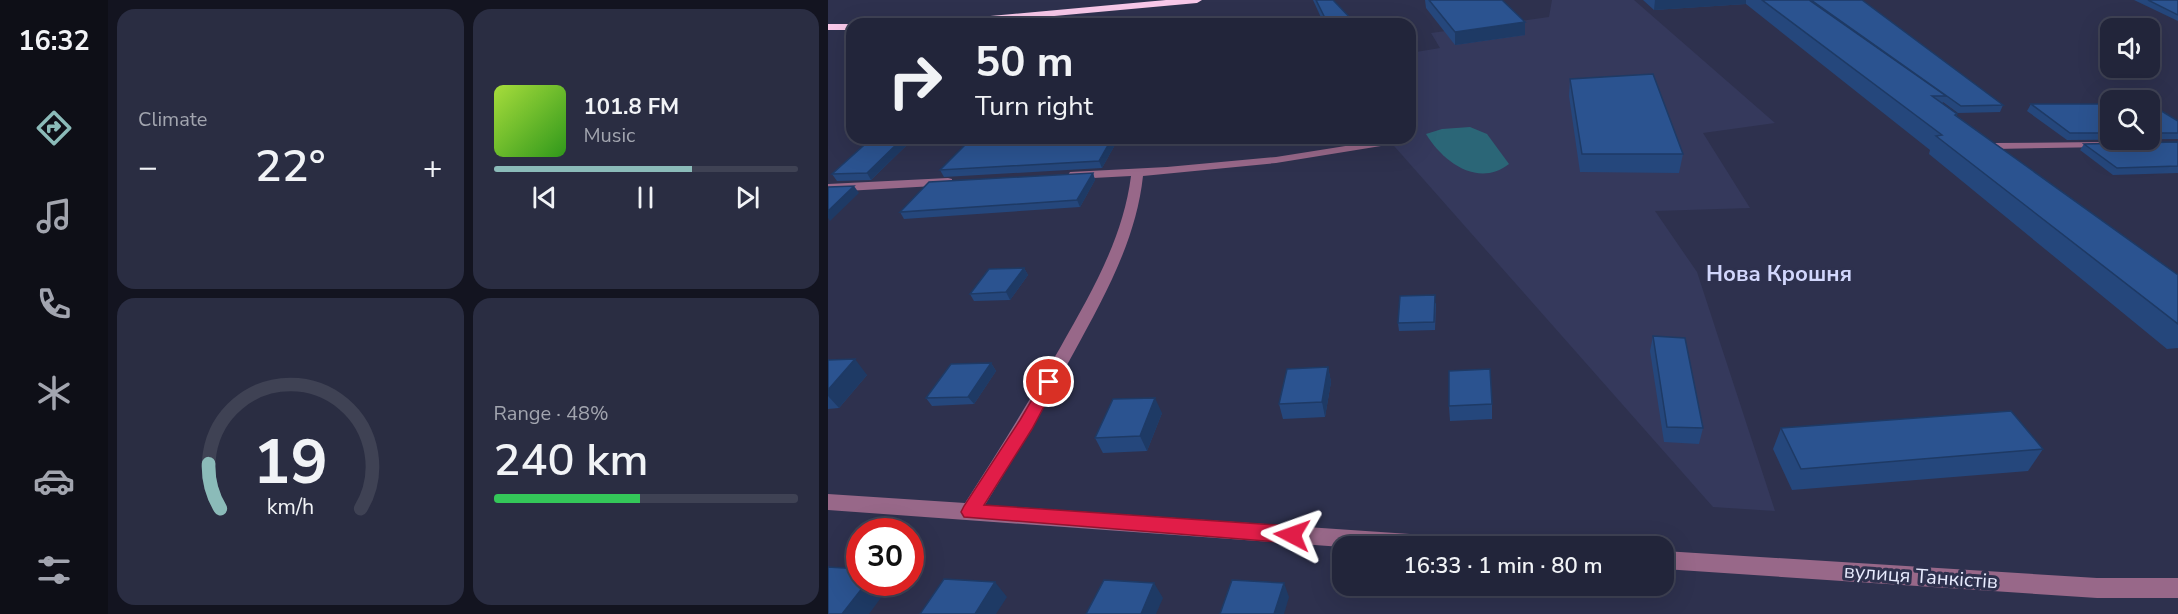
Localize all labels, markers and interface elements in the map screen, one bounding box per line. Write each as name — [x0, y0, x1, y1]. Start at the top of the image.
map controls — [2100, 18, 2160, 150]
button: sound — [2100, 18, 2160, 78]
text: 16:32 — [18, 23, 90, 60]
text: 50 m — [975, 34, 1074, 91]
icon: right — [876, 42, 954, 120]
text: Turn right — [975, 88, 1093, 125]
button: search — [2100, 90, 2160, 150]
text: 101.8 FM — [584, 92, 679, 122]
text: Climate — [138, 106, 207, 133]
icon: directions — [33, 107, 75, 149]
text: Music — [584, 122, 635, 149]
text: 22° — [255, 136, 326, 197]
text: − — [138, 145, 158, 190]
text: + — [423, 145, 442, 190]
icon: previous — [528, 181, 561, 214]
icon: pause — [629, 181, 662, 214]
icon: next — [731, 181, 764, 214]
icon: music — [33, 195, 75, 237]
district label: Нова Крошня — [1706, 259, 1852, 289]
icon: phone — [33, 283, 75, 325]
pin — [1023, 356, 1074, 407]
icon: arrive — [1032, 365, 1065, 398]
icon: climate — [33, 372, 75, 414]
text: Range · 48% — [494, 400, 609, 427]
text: 19 — [253, 420, 328, 505]
text: 240 km — [494, 430, 649, 491]
icon: car — [33, 460, 75, 502]
text: km/h — [267, 492, 314, 522]
position arrow — [1260, 503, 1324, 567]
speed limit sign: 30 — [846, 518, 924, 596]
icon: filters — [33, 549, 75, 591]
text: 16:33 · 1 min · 80 m — [1404, 551, 1602, 581]
street label: вулиця Танкістів — [1843, 558, 1999, 595]

